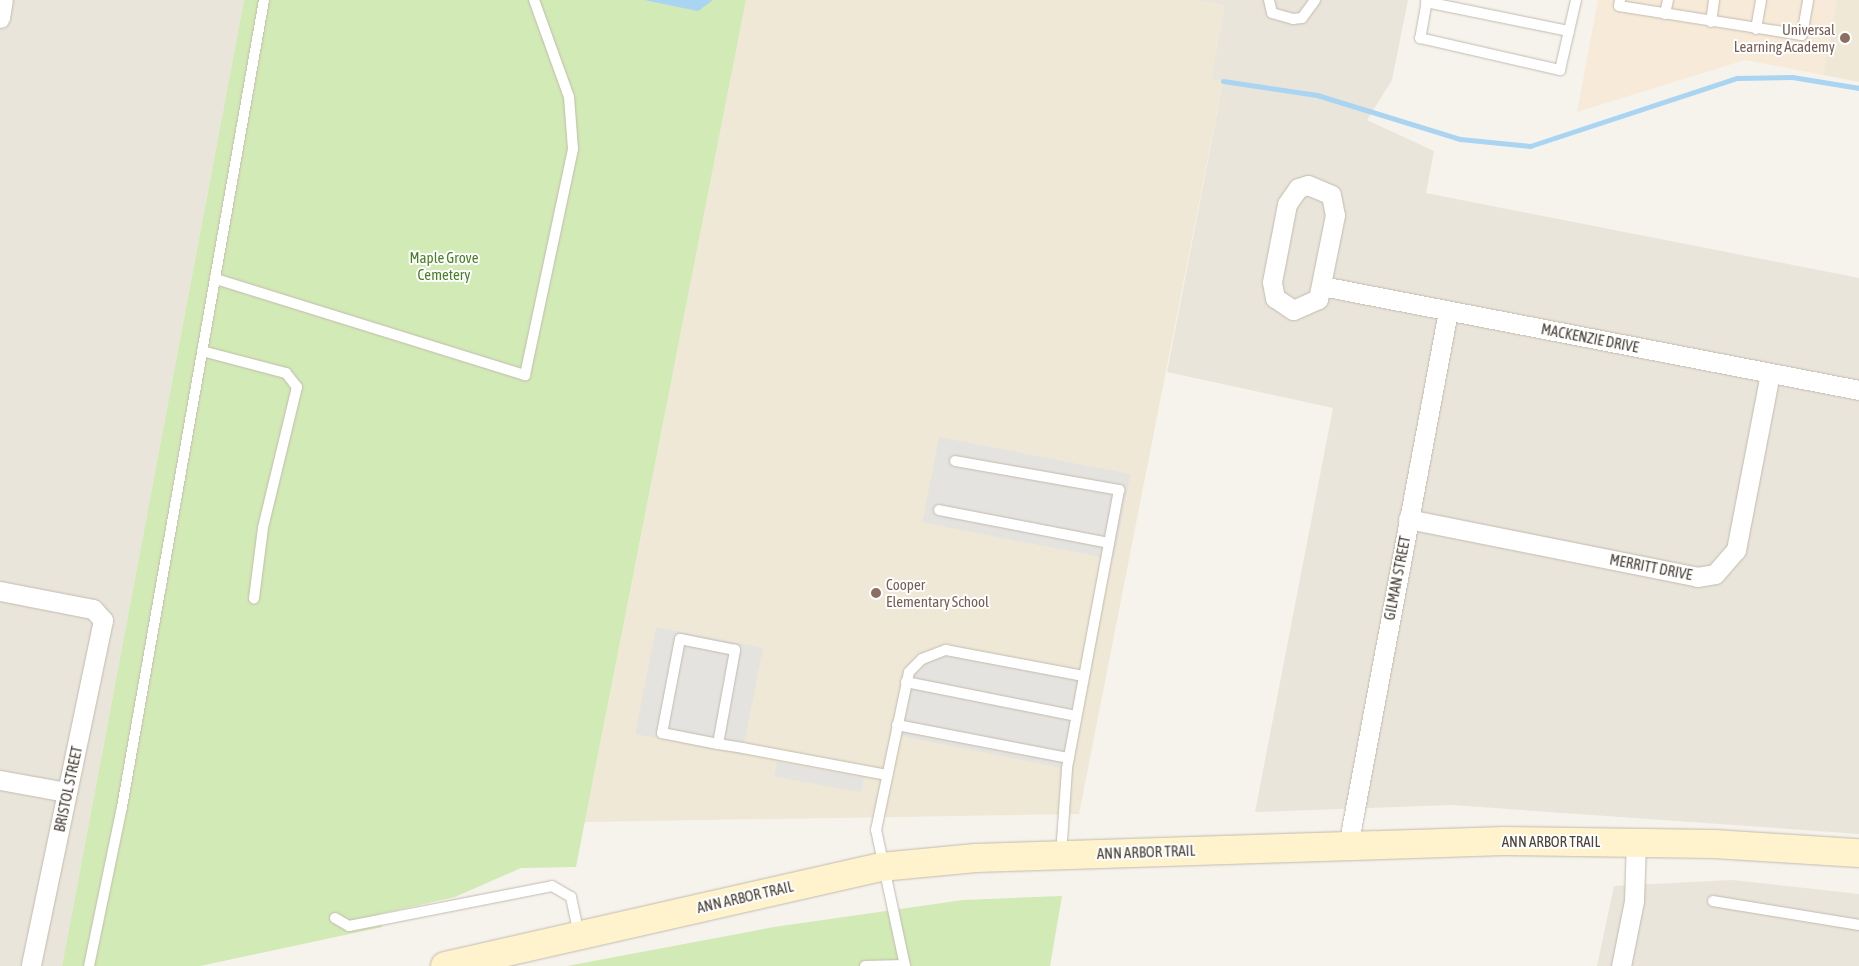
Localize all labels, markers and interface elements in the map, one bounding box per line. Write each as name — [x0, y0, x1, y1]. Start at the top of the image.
place label: Universal Learning Academy — [1734, 20, 1835, 55]
marker: Universal Learning Academy — [1839, 32, 1851, 44]
park label: Maple Grove Cemetery — [410, 248, 478, 283]
street label: MACKENZIE DRIVE — [1540, 320, 1640, 356]
street label: GILMAN STREET — [1380, 534, 1414, 622]
street label: MERRITT DRIVE — [1608, 550, 1694, 584]
place label: Cooper Elementary School — [886, 575, 989, 610]
marker: Cooper Elementary School — [870, 587, 882, 599]
street label: BRISTOL STREET — [50, 744, 86, 834]
street label: ANN ARBOR TRAIL — [1502, 833, 1600, 851]
street label: ANN ARBOR TRAIL — [1096, 841, 1196, 863]
street label: ANN ARBOR TRAIL — [695, 877, 795, 917]

